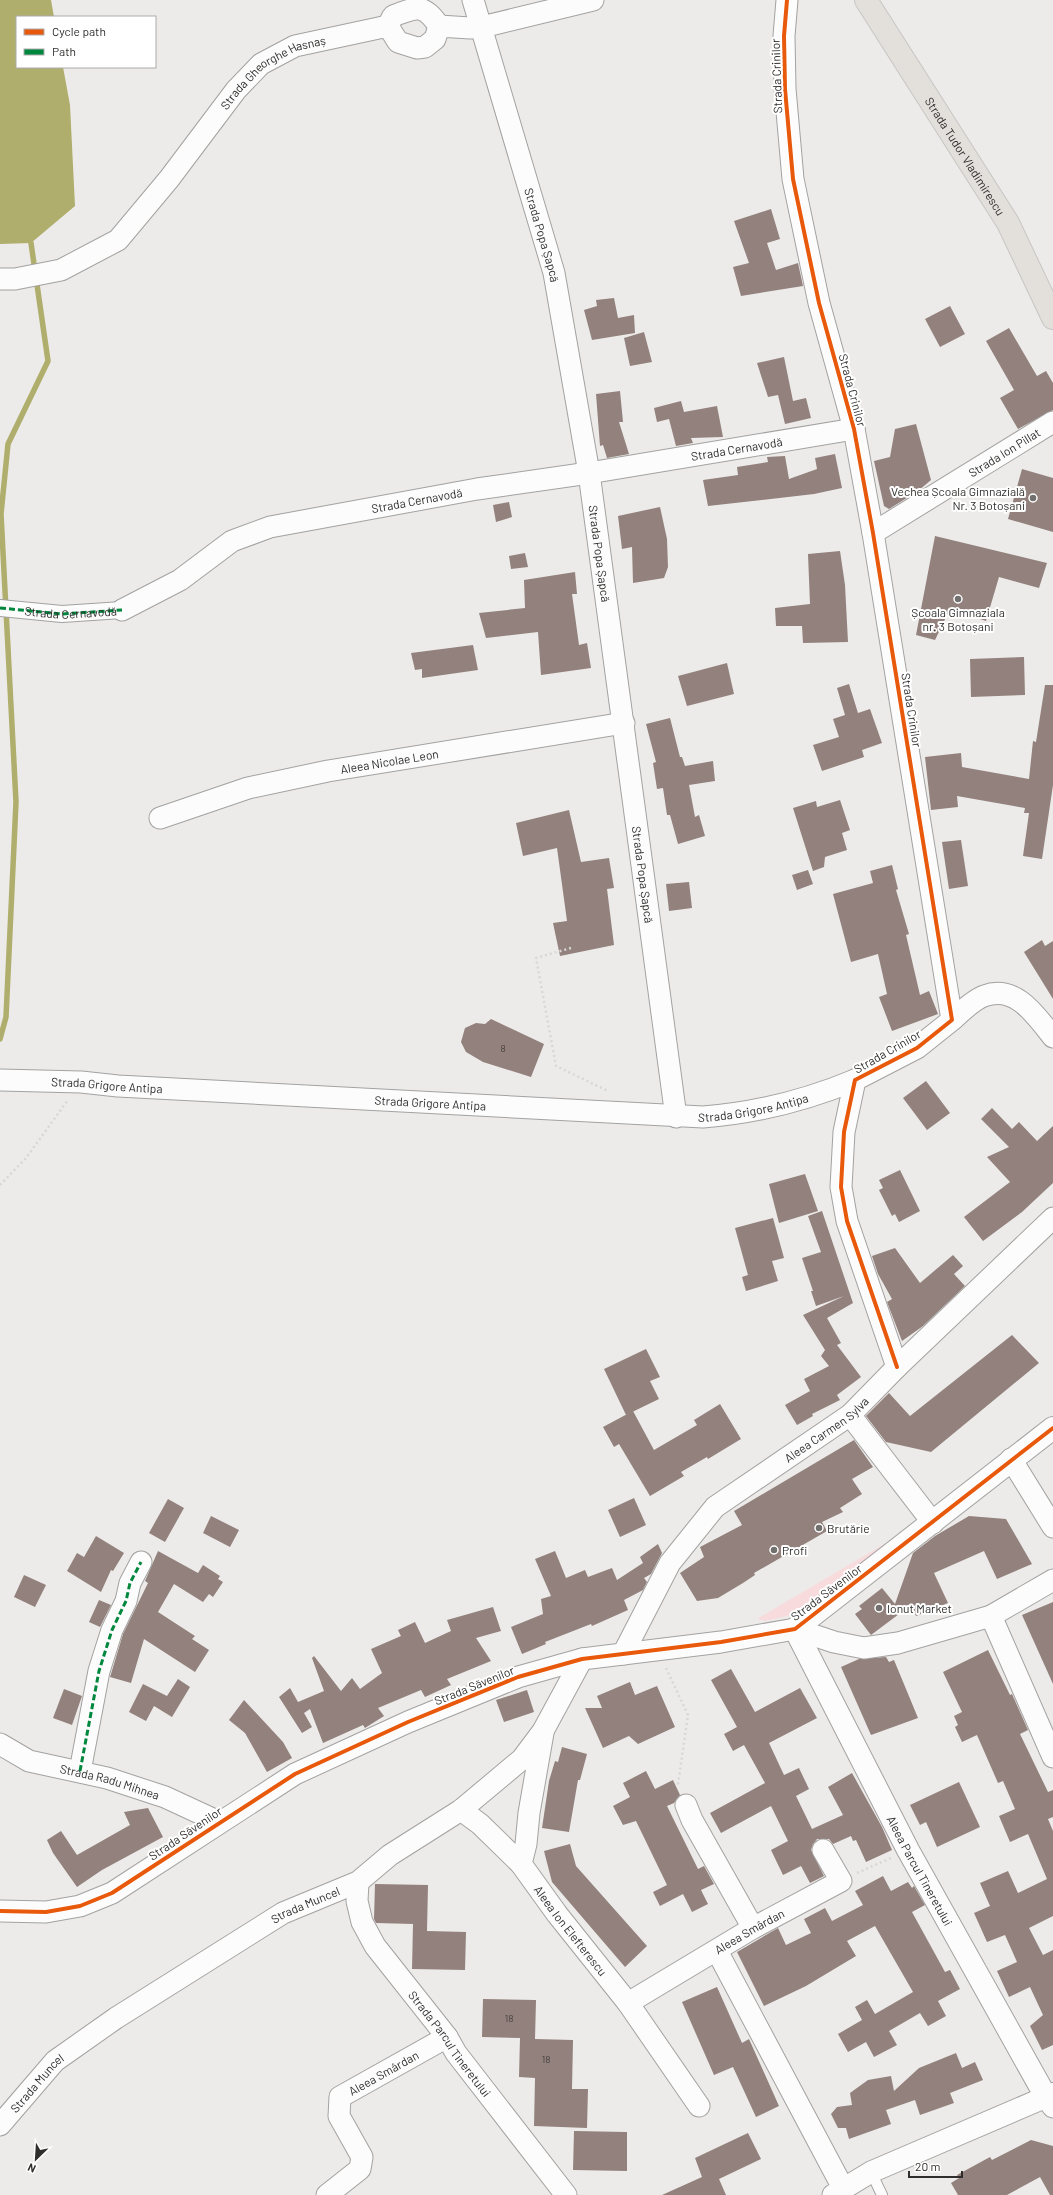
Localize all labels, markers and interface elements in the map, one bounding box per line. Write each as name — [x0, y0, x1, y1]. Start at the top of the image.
legend — [16, 16, 156, 68]
text: Cycle path — [52, 24, 106, 38]
street label: Strada Gheorghe Hasnaș — [217, 33, 327, 112]
street label: Strada Crinilor — [768, 38, 784, 114]
text: Path — [52, 44, 76, 58]
street label: Strada Tudor Vladimirescu — [923, 94, 1008, 218]
street label: Strada Popa Șapcă — [522, 186, 562, 283]
street label: Strada Crinilor — [837, 352, 870, 429]
street label: Strada Ion Pillat — [966, 425, 1043, 480]
street label: Strada Cernavodă — [690, 434, 783, 463]
place label: Vechea Școala Gimnazială Nr. 3 Botoșani — [891, 484, 1025, 512]
street label: Strada Cernavodă — [370, 485, 463, 515]
marker: Vechea Școala Gimnazială Nr. 3 Botoșani — [1028, 493, 1038, 503]
street label: Strada Popa Șapcă — [586, 504, 613, 603]
marker: Școala Gimnaziala nr. 3 Botoșani — [953, 594, 963, 604]
street label: Strada Cernavodă — [24, 603, 117, 621]
place label: Școala Gimnaziala nr. 3 Botoșani — [911, 605, 1005, 633]
street label: Strada Crinilor — [899, 672, 925, 749]
street label: Aleea Nicolae Leon — [339, 746, 440, 776]
street label: Strada Popa Șapcă — [630, 825, 657, 924]
street label: Strada Crinilor — [851, 1026, 923, 1076]
house number: 8 — [500, 1042, 506, 1054]
street label: Strada Grigore Antipa — [51, 1074, 163, 1095]
street label: Strada Grigore Antipa — [698, 1090, 810, 1124]
street label: Strada Grigore Antipa — [374, 1093, 487, 1113]
street label: Aleea Carmen Sylva — [781, 1394, 871, 1465]
place label: Brutărie — [827, 1521, 870, 1535]
marker: Brutărie — [814, 1523, 824, 1533]
place label: Profi — [782, 1543, 807, 1557]
marker: Profi — [769, 1545, 779, 1555]
street label: Strada Săvenilor — [788, 1560, 865, 1623]
place label: Ionut Market — [887, 1601, 952, 1615]
marker: Ionut Market — [874, 1603, 884, 1613]
street label: Strada Săvenilor — [432, 1662, 517, 1707]
street label: Strada Radu Mihnea — [59, 1761, 161, 1802]
street label: Strada Săvenilor — [146, 1803, 225, 1863]
street label: Aleea Parcul Tineretului — [885, 1813, 956, 1928]
street label: Strada Muncel — [268, 1883, 342, 1926]
street label: Aleea Ion Elefterescu — [532, 1883, 610, 1978]
street label: Aleea Smârdan — [712, 1906, 786, 1957]
street label: Strada Parcul Tineretului — [406, 1988, 494, 2099]
house number: 18 — [505, 2012, 513, 2024]
street label: Aleea Smârdan — [346, 2047, 421, 2098]
street label: Strada Muncel — [7, 2050, 66, 2115]
house number: 18 — [542, 2053, 550, 2065]
north arrow — [16, 2139, 56, 2179]
scale bar — [909, 2153, 962, 2179]
text: 20 m — [915, 2159, 941, 2173]
text: N — [25, 2161, 38, 2176]

